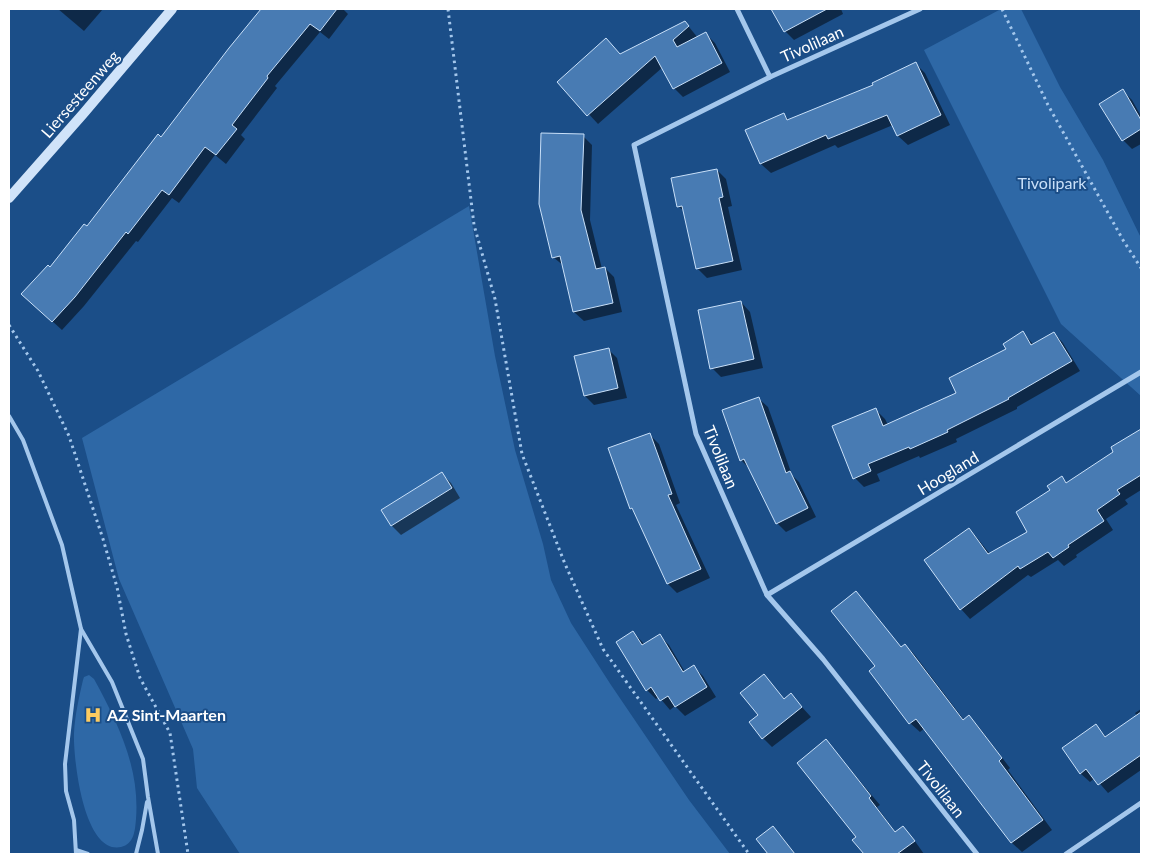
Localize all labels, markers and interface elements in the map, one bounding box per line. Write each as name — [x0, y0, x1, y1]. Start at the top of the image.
street label: Tivolilaan — [778, 21, 846, 66]
street label: Liersesteenweg — [37, 46, 123, 141]
park label: Tivolipark — [1018, 173, 1087, 192]
street label: Tivolilaan — [700, 422, 743, 491]
street label: Hoogland — [914, 447, 982, 498]
hospital icon: AZ Sint-Maarten — [83, 705, 103, 725]
place label: AZ Sint-Maarten — [106, 705, 226, 724]
street label: Tivolilaan — [913, 757, 969, 821]

